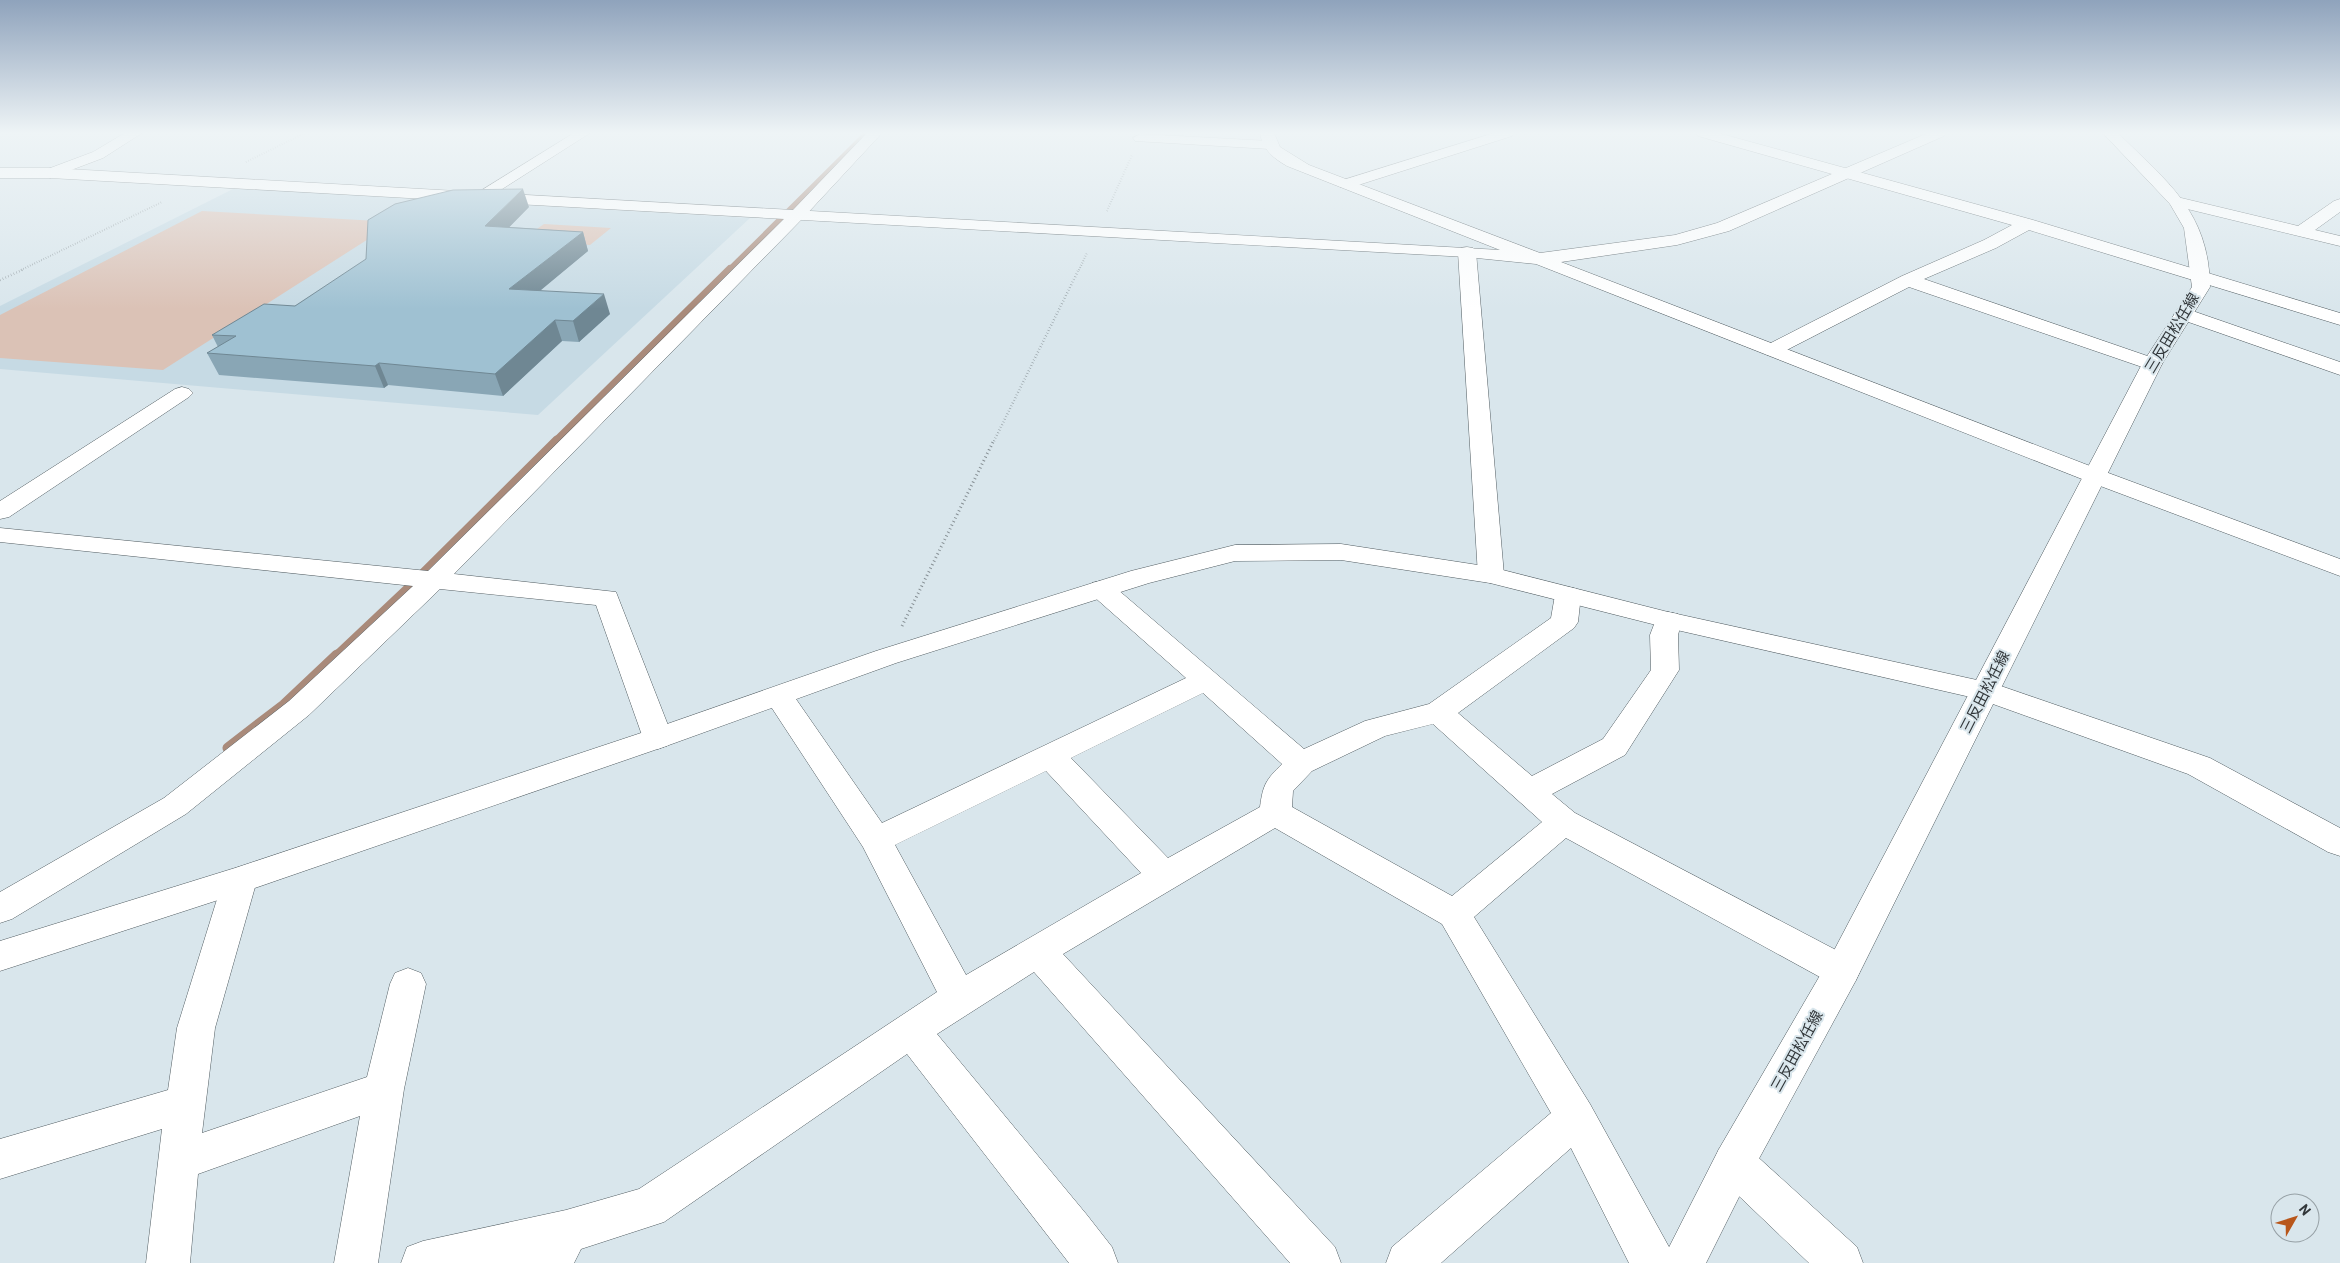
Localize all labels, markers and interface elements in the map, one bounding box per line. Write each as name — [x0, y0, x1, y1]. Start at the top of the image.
street label: 三反田松任線 — [2140, 289, 2202, 376]
street label: 三反田松任線 — [1956, 647, 2013, 736]
street label: 三反田松任線 — [1766, 1007, 1826, 1094]
north arrow — [2270, 1193, 2320, 1243]
text: N — [2296, 1201, 2315, 1218]

